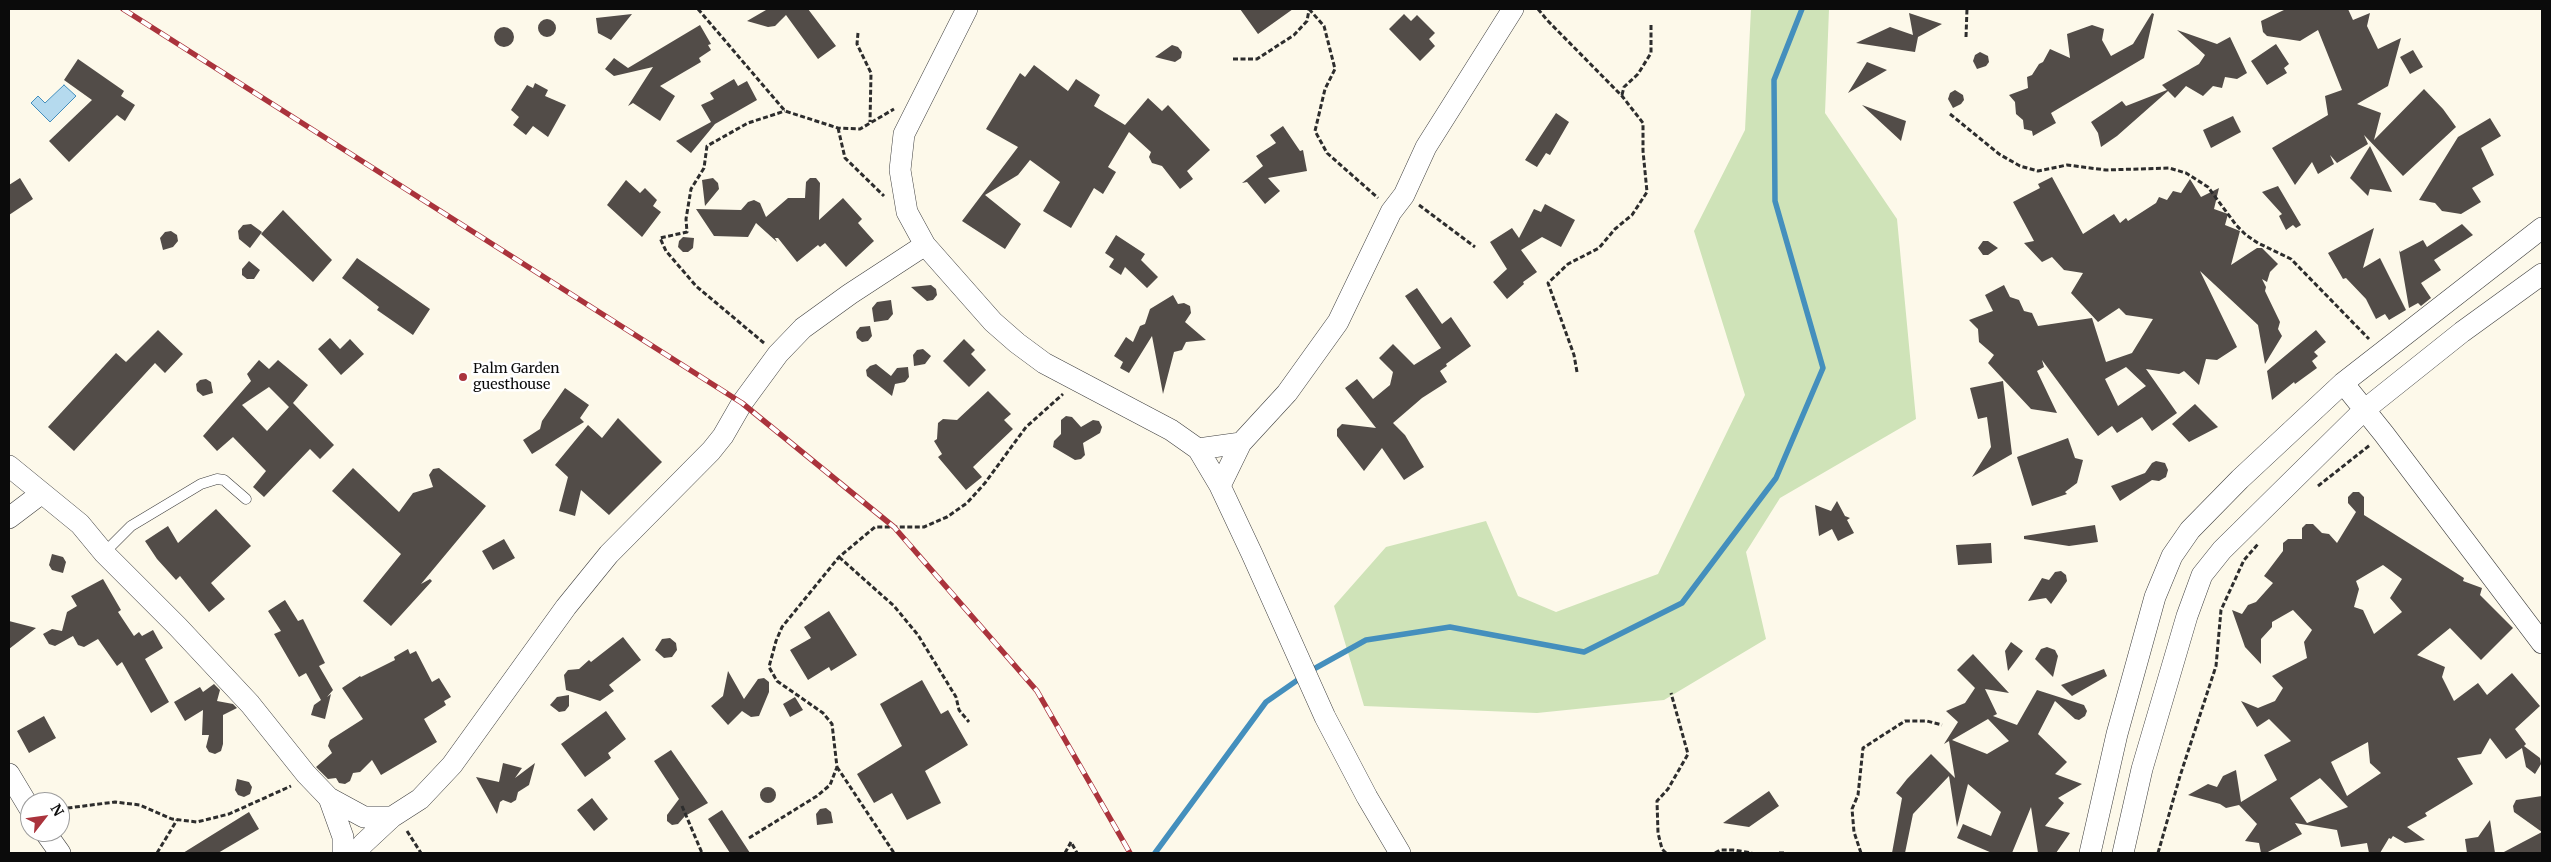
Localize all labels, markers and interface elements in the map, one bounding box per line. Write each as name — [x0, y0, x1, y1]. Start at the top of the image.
place label: Palm Garden guesthouse — [473, 361, 560, 394]
marker: Palm Garden guesthouse — [457, 371, 469, 383]
north arrow — [20, 792, 70, 842]
text: N — [47, 801, 68, 819]

